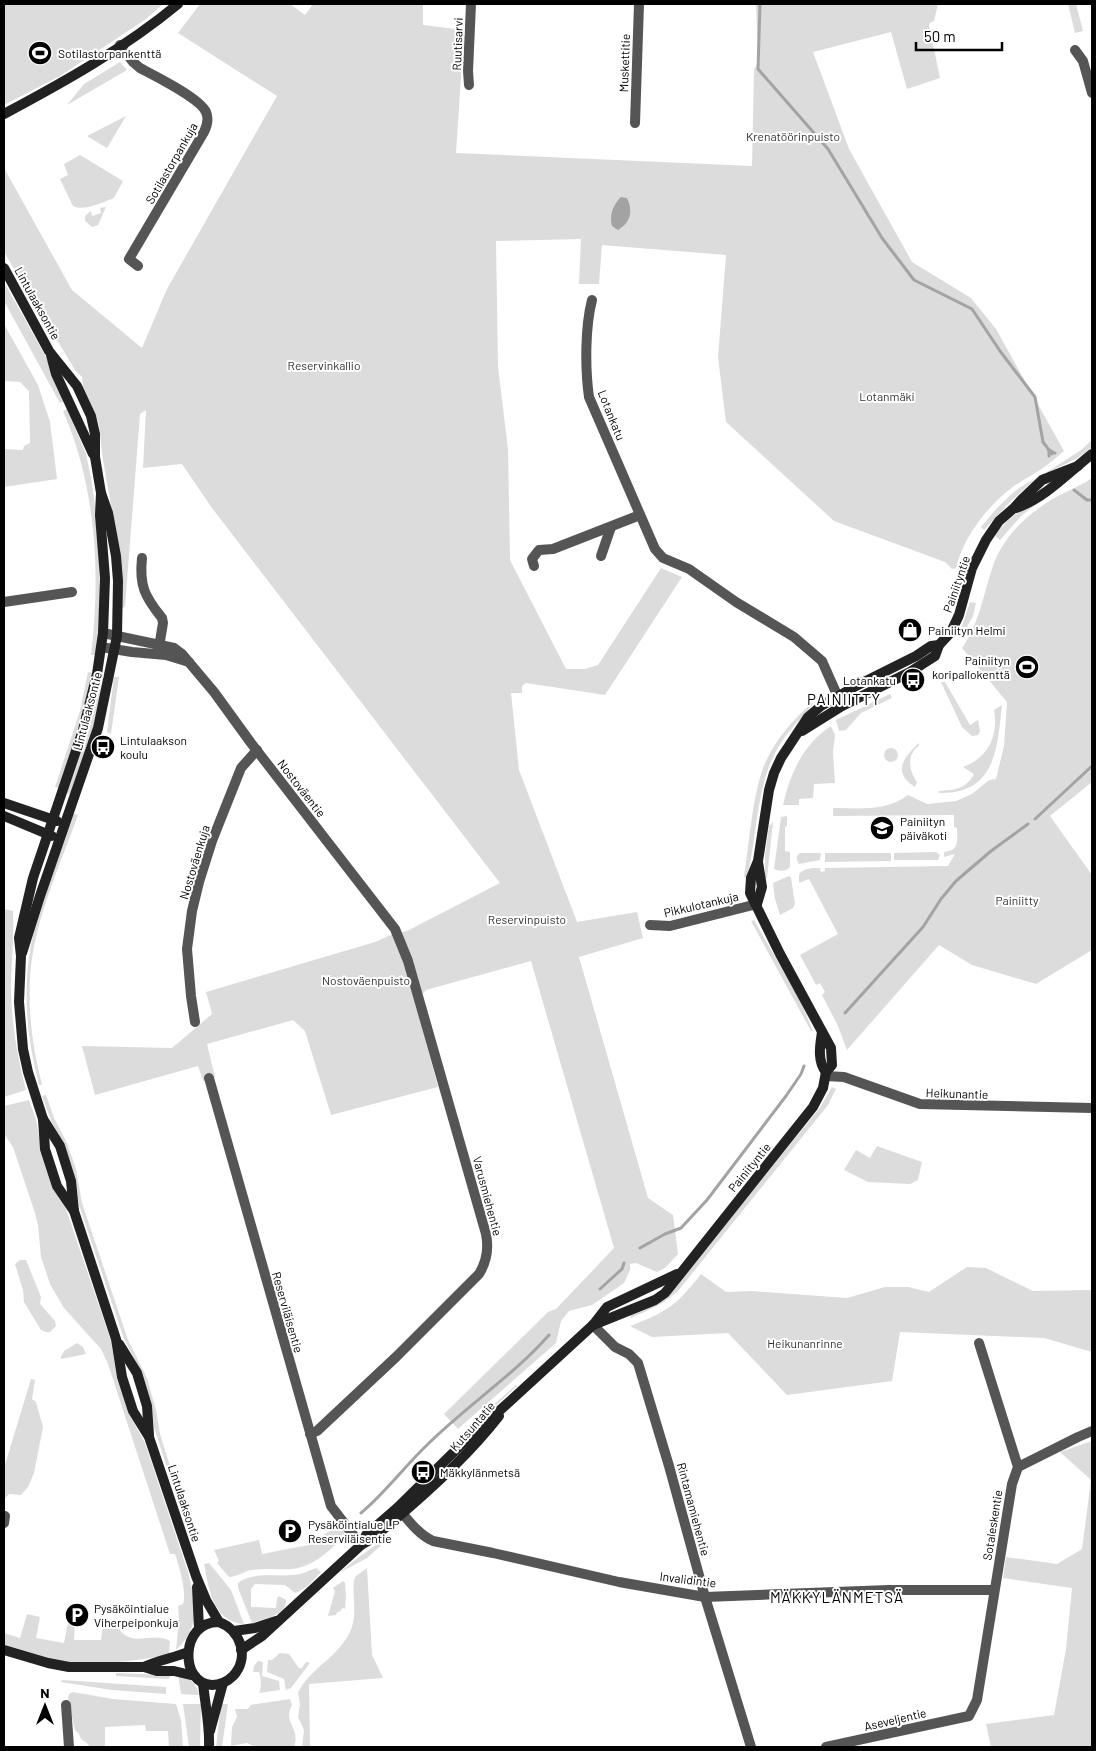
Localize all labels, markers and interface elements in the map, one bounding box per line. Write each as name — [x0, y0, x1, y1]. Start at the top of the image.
street label: Ruutisarvi — [449, 17, 465, 71]
scale bar — [916, 20, 1002, 52]
text: 50 m — [924, 27, 956, 45]
street label: Muskettitie — [616, 34, 632, 92]
sports icon: Sotilastorpankenttä — [27, 40, 53, 66]
place label: Sotilastorpankenttä — [58, 46, 161, 60]
street label: Sotilastorpankuja — [142, 120, 200, 206]
park label: Krenatöörinpuisto — [746, 129, 840, 143]
street label: Lintulaaksontie — [12, 264, 64, 342]
park label: Reservinkallio — [288, 358, 360, 372]
street label: Lotankatu — [596, 388, 628, 442]
park label: Lotanmäki — [859, 389, 915, 403]
street label: Painiityntie — [940, 554, 972, 614]
shop icon: Painiityn Helmi — [897, 617, 923, 643]
place label: Painiityn Helmi — [928, 623, 1006, 637]
place label: Painiityn koripallokenttä — [932, 653, 1010, 681]
sports icon: Painiityn koripallokenttä — [1014, 654, 1040, 680]
bus stop icon: Lotankatu — [900, 667, 926, 693]
street label: Lintulaaksontie — [70, 670, 104, 752]
place label: Lotankatu — [843, 673, 896, 687]
district label: PAINIITTY — [807, 690, 881, 708]
place label: Lintulaakson koulu — [120, 733, 187, 761]
bus stop icon: Lintulaakson koulu — [90, 734, 116, 760]
street label: Nostoväentie — [275, 756, 329, 820]
place label: Painiityn päiväkoti — [900, 814, 947, 842]
school or university icon: Painiityn päiväkoti — [869, 815, 895, 841]
street label: Nostoväenkuja — [176, 823, 212, 901]
street label: Pikkulotankuja — [662, 889, 740, 919]
park label: Painiitty — [995, 893, 1039, 907]
park label: Reservinpuisto — [488, 912, 566, 926]
park label: Nostoväenpuisto — [322, 973, 410, 987]
street label: Heikunantie — [925, 1085, 989, 1101]
street label: Painiityntie — [725, 1140, 773, 1194]
street label: Varusmiehentie — [471, 1155, 505, 1237]
street label: Reserviläisentie — [270, 1270, 306, 1354]
park label: Heikunanrinne — [767, 1336, 843, 1350]
street label: Kutsuntatie — [447, 1398, 497, 1454]
bus stop icon: Mäkkylänmetsä — [410, 1459, 436, 1485]
street label: Rintamamiehentie — [675, 1461, 713, 1557]
street label: Lintulaaksontie — [166, 1462, 204, 1544]
place label: Mäkkylänmetsä — [440, 1465, 520, 1479]
street label: Sotaleskentie — [980, 1489, 1004, 1561]
place label: Pysäköintialue LP Reserviläisentie — [308, 1517, 399, 1545]
parking icon: Pysäköintialue LP Reserviläisentie — [277, 1518, 303, 1544]
street label: Invalidintie — [659, 1569, 717, 1589]
district label: MÄKKYLÄNMETSÄ — [770, 1588, 904, 1606]
place label: Pysäköintialue Viherpeiponkuja — [94, 1601, 178, 1629]
parking icon: Pysäköintialue Viherpeiponkuja — [64, 1602, 90, 1628]
north arrow — [20, 1681, 70, 1731]
text: N — [40, 1684, 50, 1701]
street label: Aseveljentie — [862, 1705, 928, 1733]

